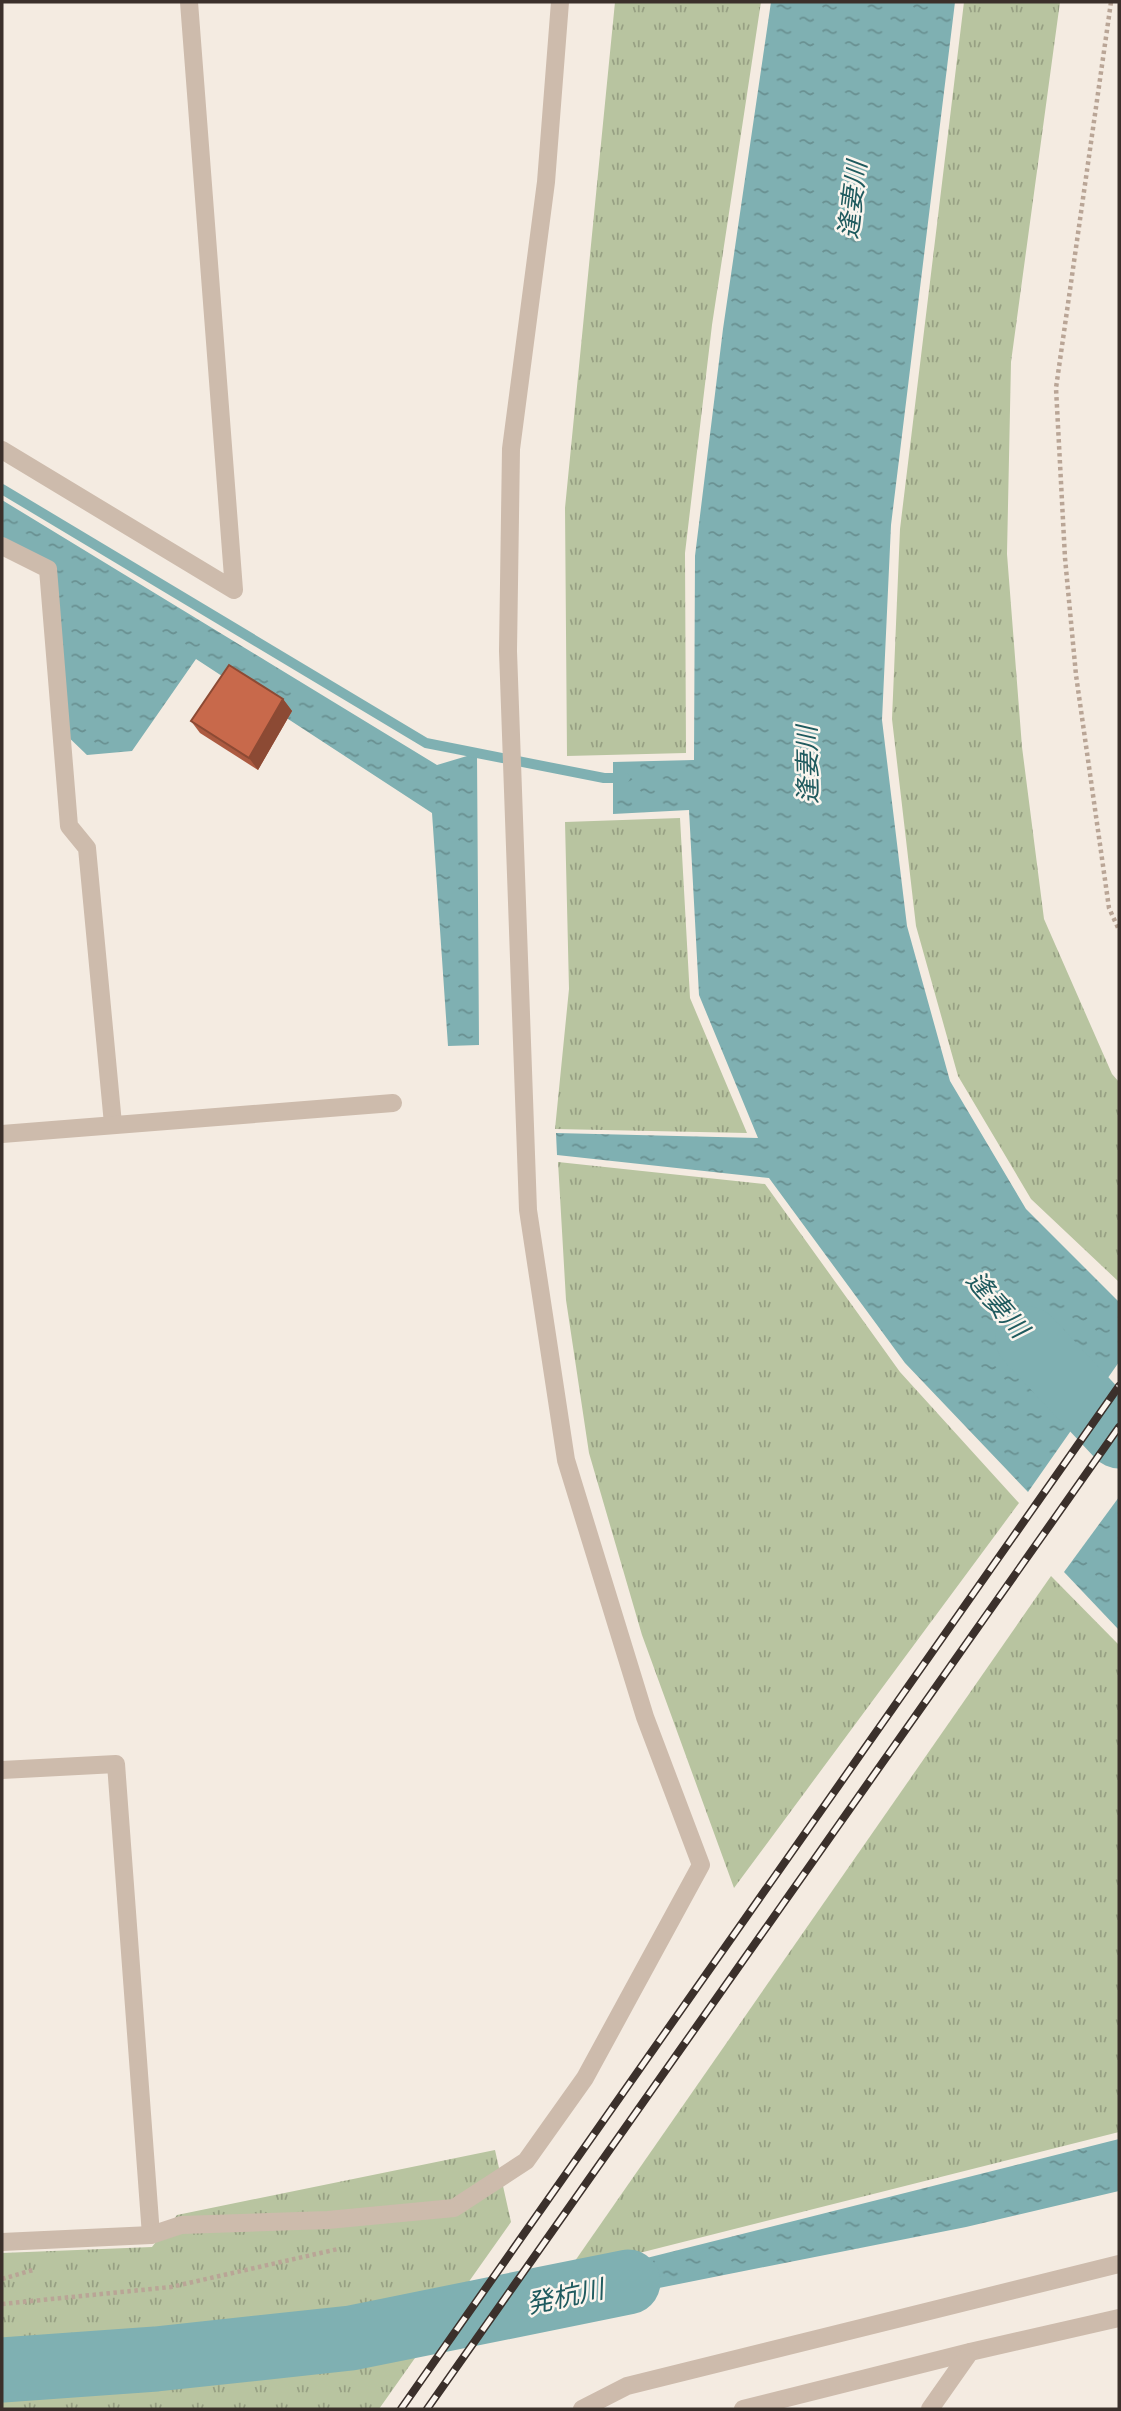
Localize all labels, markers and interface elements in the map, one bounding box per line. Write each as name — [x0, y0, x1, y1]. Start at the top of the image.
water label: 逢妻川 — [831, 156, 873, 241]
water label: 逢妻川 — [790, 723, 824, 804]
water label: 逢妻川 — [960, 1264, 1038, 1347]
water label: 発杭川 — [523, 2271, 610, 2320]

